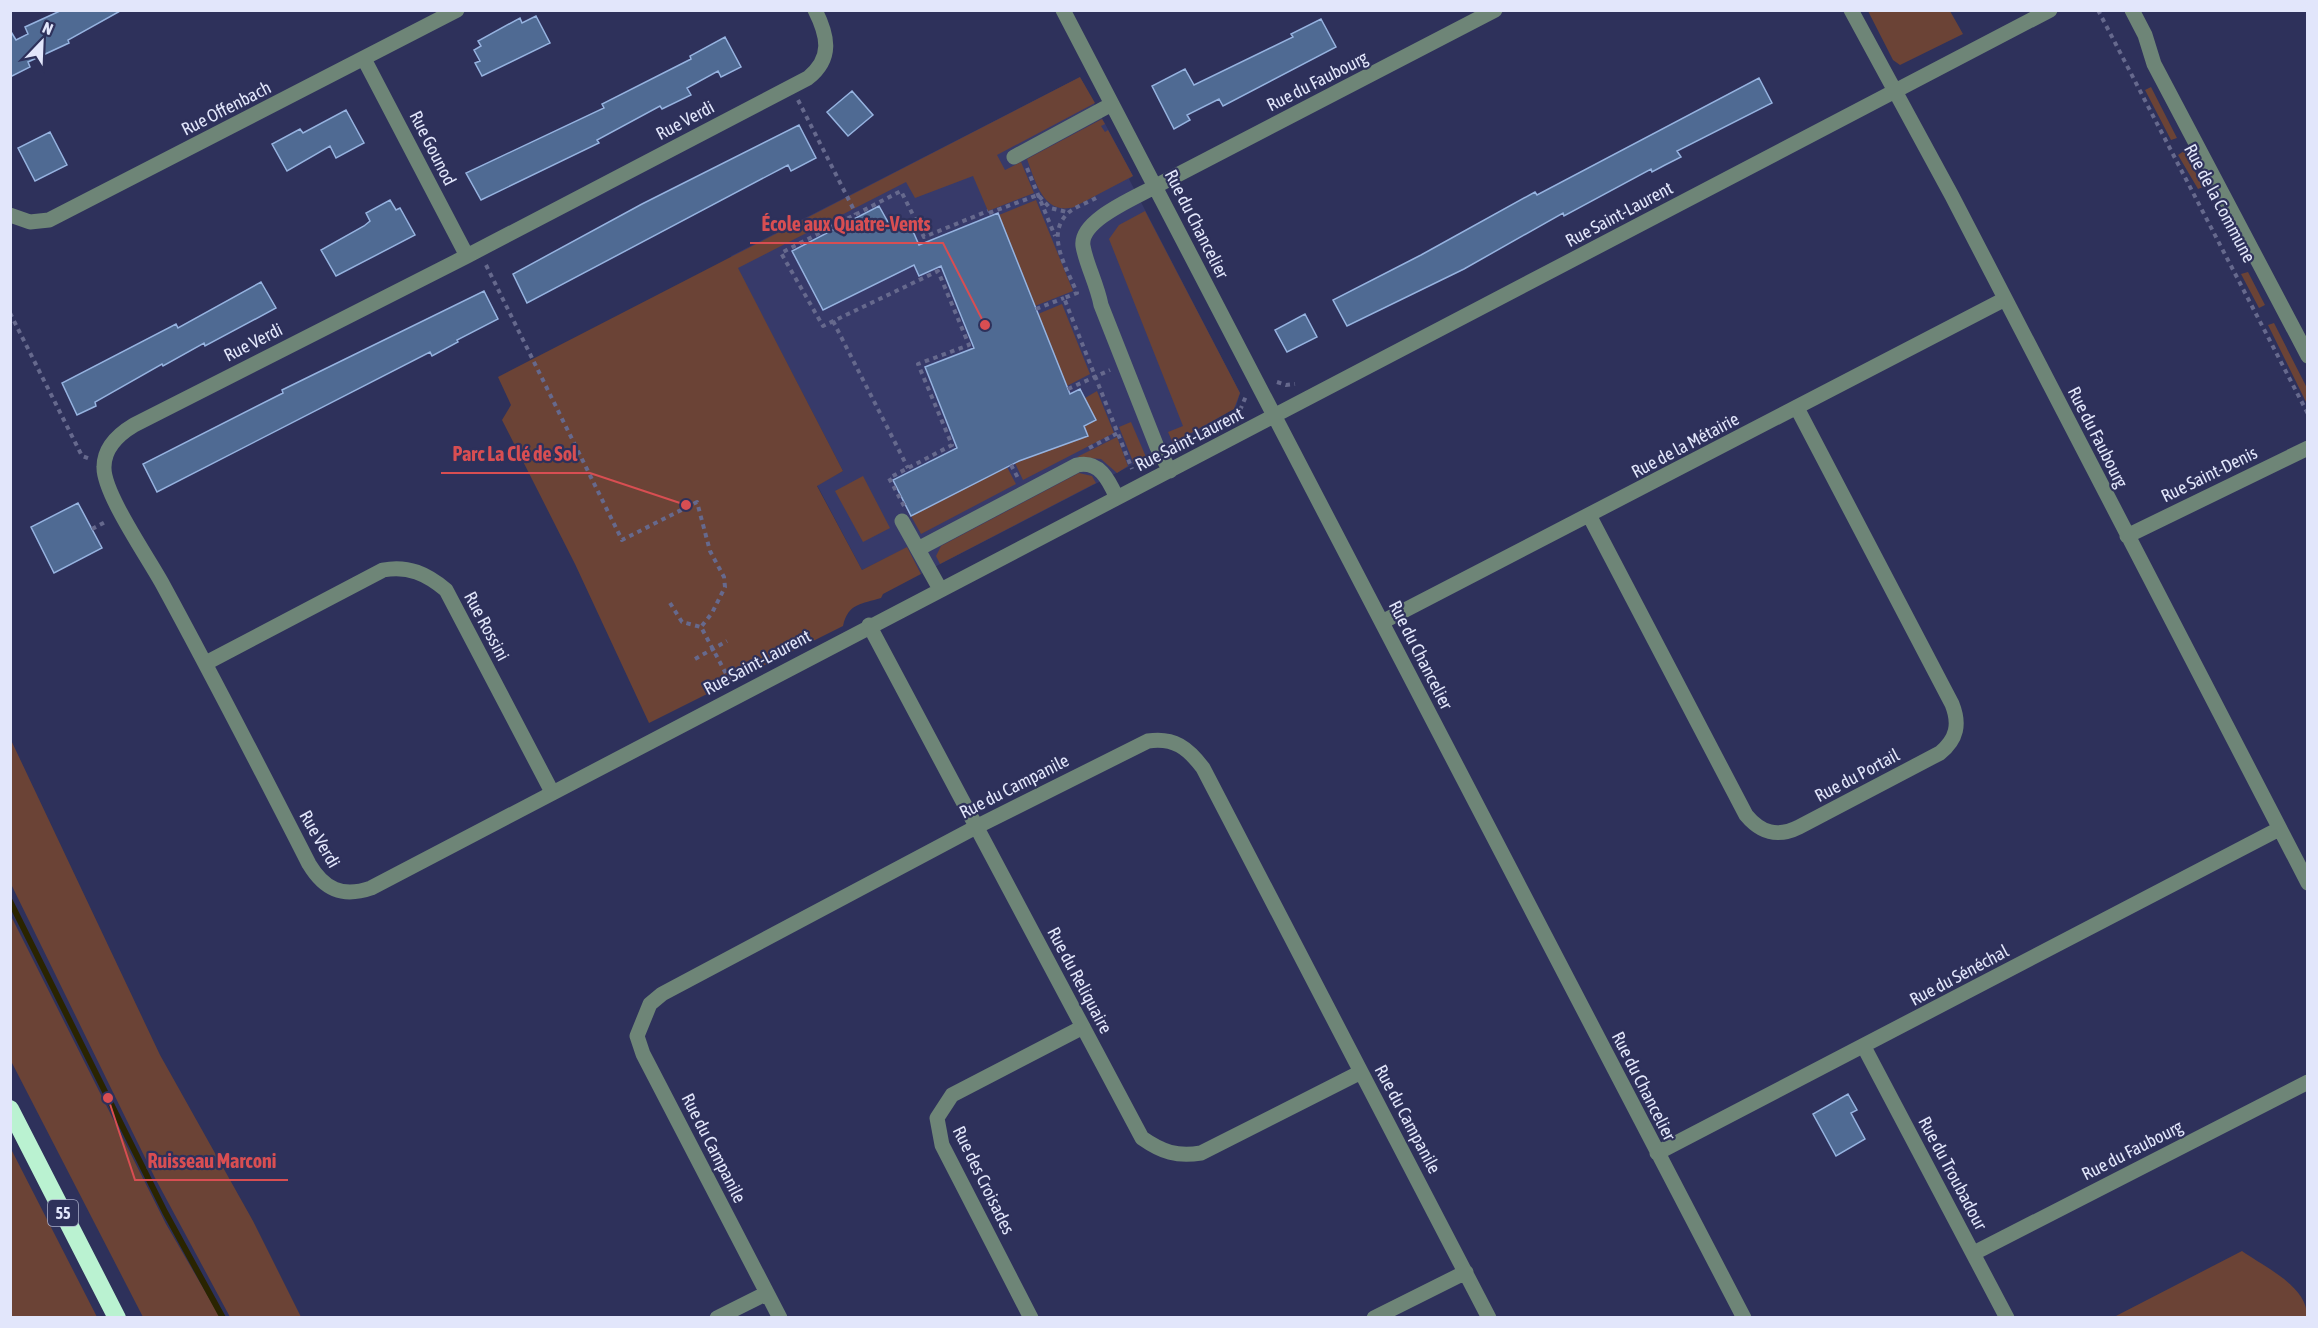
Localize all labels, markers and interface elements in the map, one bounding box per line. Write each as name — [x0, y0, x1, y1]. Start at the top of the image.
north arrow — [12, 12, 72, 72]
text: N — [40, 18, 56, 38]
street label: Rue du Faubourg — [1263, 47, 1371, 115]
street label: Rue Offenbach — [178, 76, 274, 140]
street label: Rue Verdi — [652, 96, 718, 144]
street label: Rue Gounod — [405, 107, 461, 189]
street label: Rue de la Commune — [2180, 140, 2260, 266]
street label: Rue du Chancelier — [1161, 166, 1234, 282]
street label: Rue Saint-Laurent — [1562, 177, 1676, 251]
callout: École aux Quatre-Vents — [750, 205, 943, 243]
text: École aux Quatre-Vents — [761, 212, 931, 235]
street label: Rue Verdi — [220, 318, 286, 366]
street label: Rue du Faubourg — [2064, 383, 2132, 491]
street label: Rue Saint-Laurent — [1132, 403, 1246, 475]
street label: Rue de la Métairie — [1628, 408, 1742, 482]
callout: Parc La Clé de Sol — [441, 435, 590, 473]
text: Parc La Clé de Sol — [453, 442, 578, 465]
street label: Rue Saint-Denis — [2158, 442, 2260, 506]
street label: Rue Rossini — [460, 588, 514, 664]
street label: Rue du Chancelier — [1385, 597, 1458, 713]
street label: Rue Saint-Laurent — [700, 625, 814, 699]
street label: Rue du Portail — [1811, 744, 1903, 806]
street label: Rue du Campanile — [956, 749, 1072, 823]
street label: Rue Verdi — [295, 807, 345, 871]
street label: Rue du Reliquaire — [1043, 923, 1117, 1037]
street label: Rue du Sénéchal — [1906, 940, 2012, 1010]
street label: Rue du Chancelier — [1608, 1028, 1681, 1144]
street label: Rue du Campanile — [1371, 1061, 1445, 1177]
street label: Rue du Campanile — [677, 1090, 751, 1206]
street label: Rue du Troubadour — [1914, 1113, 1992, 1234]
street label: Rue du Faubourg — [2078, 1116, 2186, 1184]
street label: Rue des Croisades — [949, 1123, 1019, 1237]
callout: Ruisseau Marconi — [135, 1142, 288, 1180]
text: Ruisseau Marconi — [148, 1149, 276, 1172]
road number: 55 — [48, 1200, 78, 1226]

